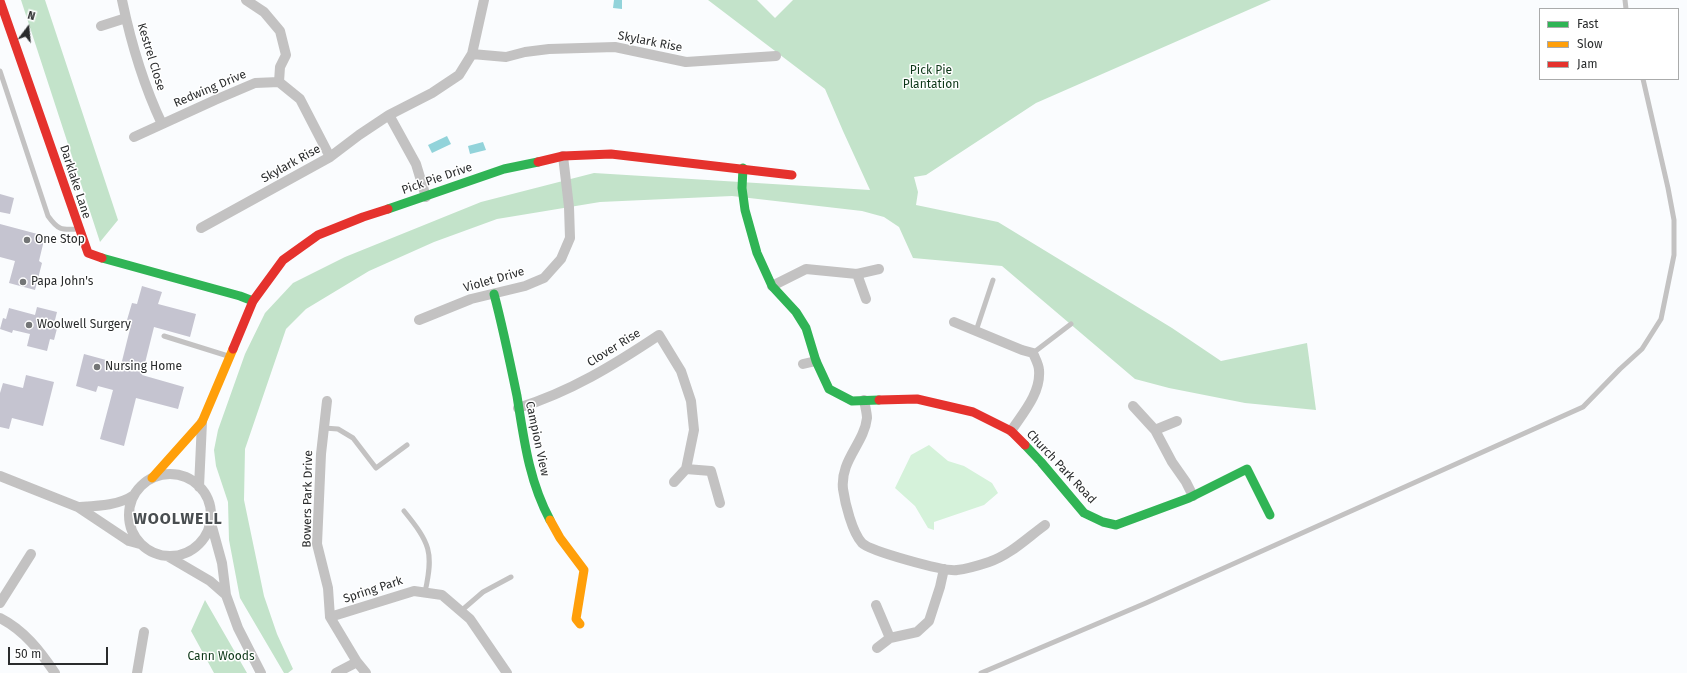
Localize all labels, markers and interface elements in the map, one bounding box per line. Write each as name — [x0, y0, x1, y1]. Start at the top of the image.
north arrow — [8, 8, 48, 48]
legend — [1539, 8, 1679, 80]
text: N — [26, 9, 37, 23]
text: Fast — [1577, 17, 1599, 31]
street label: Kestrel Close — [134, 21, 168, 93]
street label: Skylark Rise — [617, 29, 683, 55]
text: Slow — [1577, 37, 1603, 51]
text: Jam — [1577, 57, 1597, 71]
park label: Pick Pie Plantation — [903, 64, 959, 92]
street label: Redwing Drive — [172, 67, 248, 111]
street label: Skylark Rise — [259, 142, 323, 186]
street label: Darklake Lane — [56, 143, 94, 221]
street label: Pick Pie Drive — [400, 160, 474, 198]
place label: One Stop — [35, 233, 85, 247]
marker: One Stop — [22, 235, 32, 245]
street label: Violet Drive — [462, 264, 526, 296]
place label: Papa John's — [31, 275, 93, 289]
marker: Papa John's — [18, 277, 28, 287]
place label: Woolwell Surgery — [37, 318, 131, 332]
marker: Woolwell Surgery — [24, 320, 34, 330]
street label: Clover Rise — [585, 326, 643, 370]
place label: Nursing Home — [105, 360, 182, 374]
marker: Nursing Home — [92, 362, 102, 372]
street label: Campion View — [522, 400, 552, 478]
street label: Church Park Road — [1023, 427, 1099, 507]
street label: Bowers Park Drive — [300, 450, 316, 548]
district label: WOOLWELL — [133, 510, 223, 530]
street label: Spring Park — [341, 574, 405, 606]
scale bar — [10, 639, 110, 665]
text: 50 m — [15, 647, 41, 661]
park label: Cann Woods — [188, 650, 254, 664]

